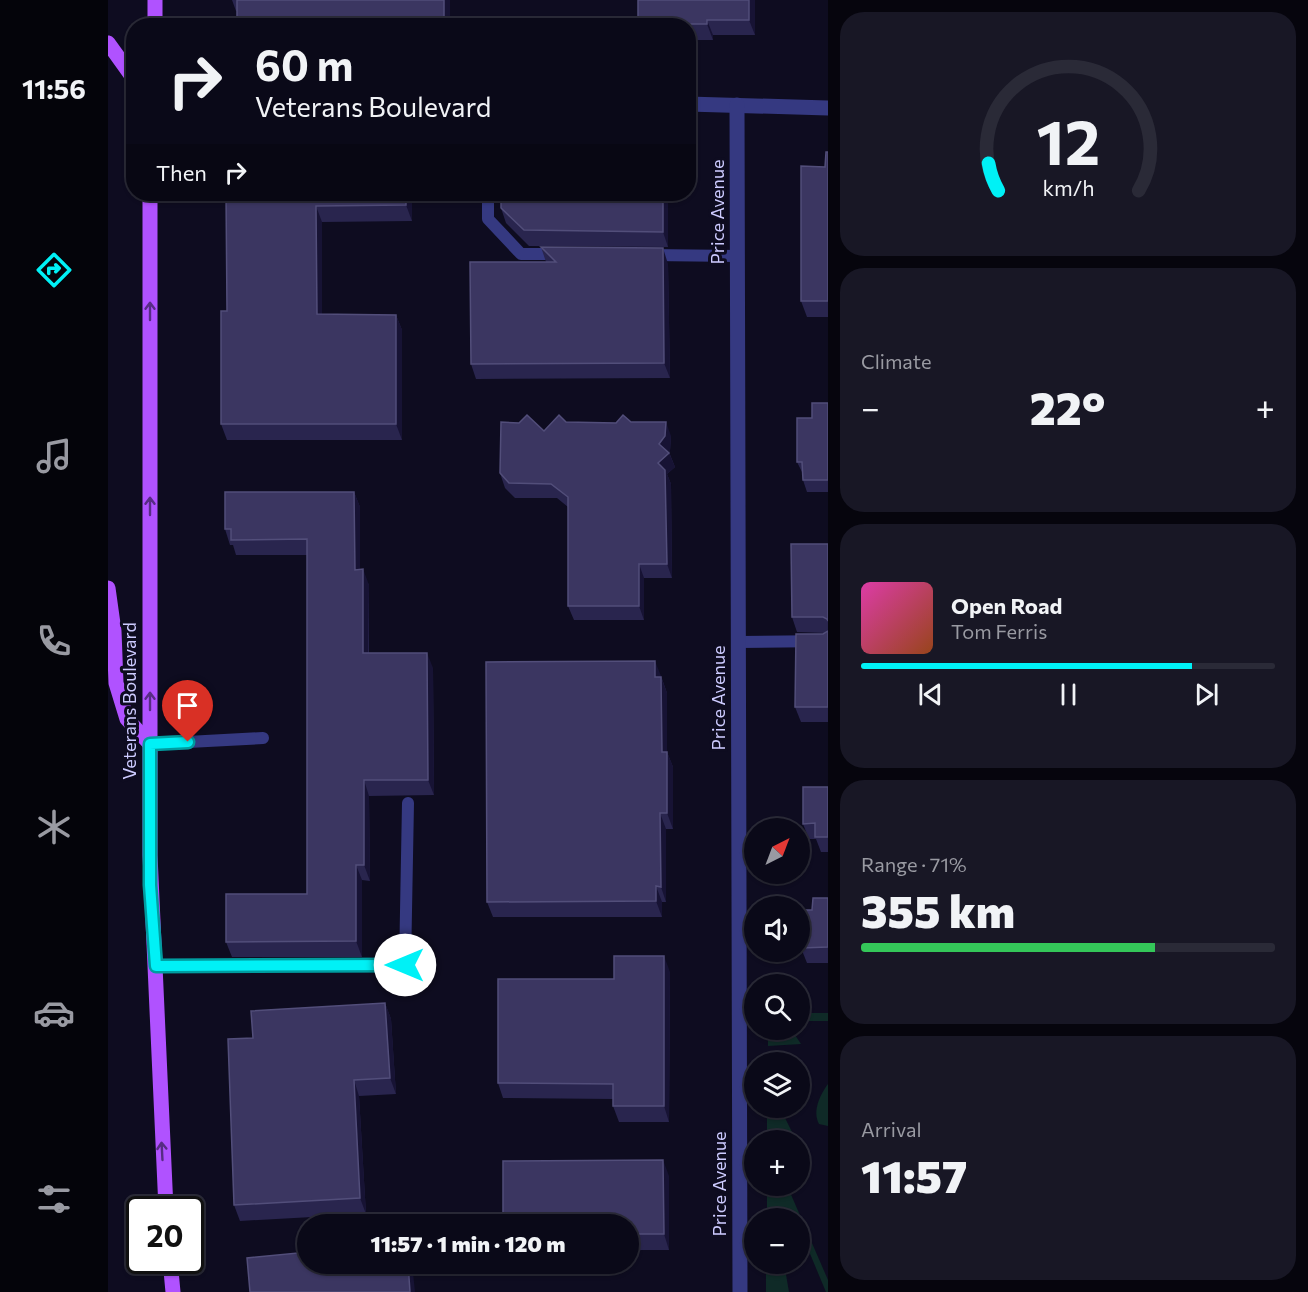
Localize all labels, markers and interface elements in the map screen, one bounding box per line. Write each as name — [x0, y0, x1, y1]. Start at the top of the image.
text: 60 m — [255, 38, 354, 90]
icon: right — [156, 42, 234, 120]
text: 11:56 — [22, 72, 86, 105]
text: Veterans Boulevard — [255, 90, 491, 123]
text: 12 — [1036, 102, 1100, 178]
icon: right — [219, 156, 252, 189]
text: Then — [156, 159, 207, 186]
street label: Price Avenue — [706, 160, 728, 264]
text: km/h — [1042, 174, 1094, 200]
icon: directions — [33, 249, 75, 291]
one-way arrow — [144, 301, 156, 321]
text: Climate — [861, 349, 931, 373]
text: 22° — [1030, 379, 1106, 434]
text: − — [861, 386, 880, 427]
text: + — [1256, 386, 1275, 427]
icon: music — [33, 435, 75, 477]
one-way arrow — [144, 496, 156, 516]
text: Open Road — [951, 592, 1062, 619]
text: Tom Ferris — [951, 619, 1047, 643]
icon: phone — [33, 620, 75, 662]
street label: Veterans Boulevard — [118, 622, 140, 780]
street label: Price Avenue — [707, 646, 729, 750]
icon: previous — [914, 678, 947, 711]
icon: pause — [1052, 678, 1085, 711]
icon: next — [1190, 678, 1223, 711]
pin — [162, 680, 213, 742]
icon: arrive — [171, 689, 204, 722]
one-way arrow — [144, 691, 156, 711]
icon: climate — [33, 806, 75, 848]
north arrow — [744, 818, 810, 884]
map controls — [744, 818, 810, 1274]
text: Range · 71% — [861, 852, 967, 876]
text: 355 km — [861, 882, 1015, 937]
button: sound — [744, 896, 810, 962]
position arrow — [373, 933, 437, 997]
button: search — [744, 974, 810, 1040]
icon: car — [33, 992, 75, 1034]
button: layers — [744, 1052, 810, 1118]
text: Arrival — [861, 1117, 922, 1141]
button: + — [744, 1130, 810, 1196]
street label: Price Avenue — [708, 1132, 730, 1236]
one-way arrow — [157, 1141, 168, 1161]
text: 11:57 — [861, 1147, 967, 1202]
icon: filters — [33, 1178, 75, 1220]
speed limit sign: 20 — [126, 1196, 204, 1274]
button: − — [744, 1208, 810, 1274]
text: 11:57 · 1 min · 120 m — [371, 1230, 565, 1257]

